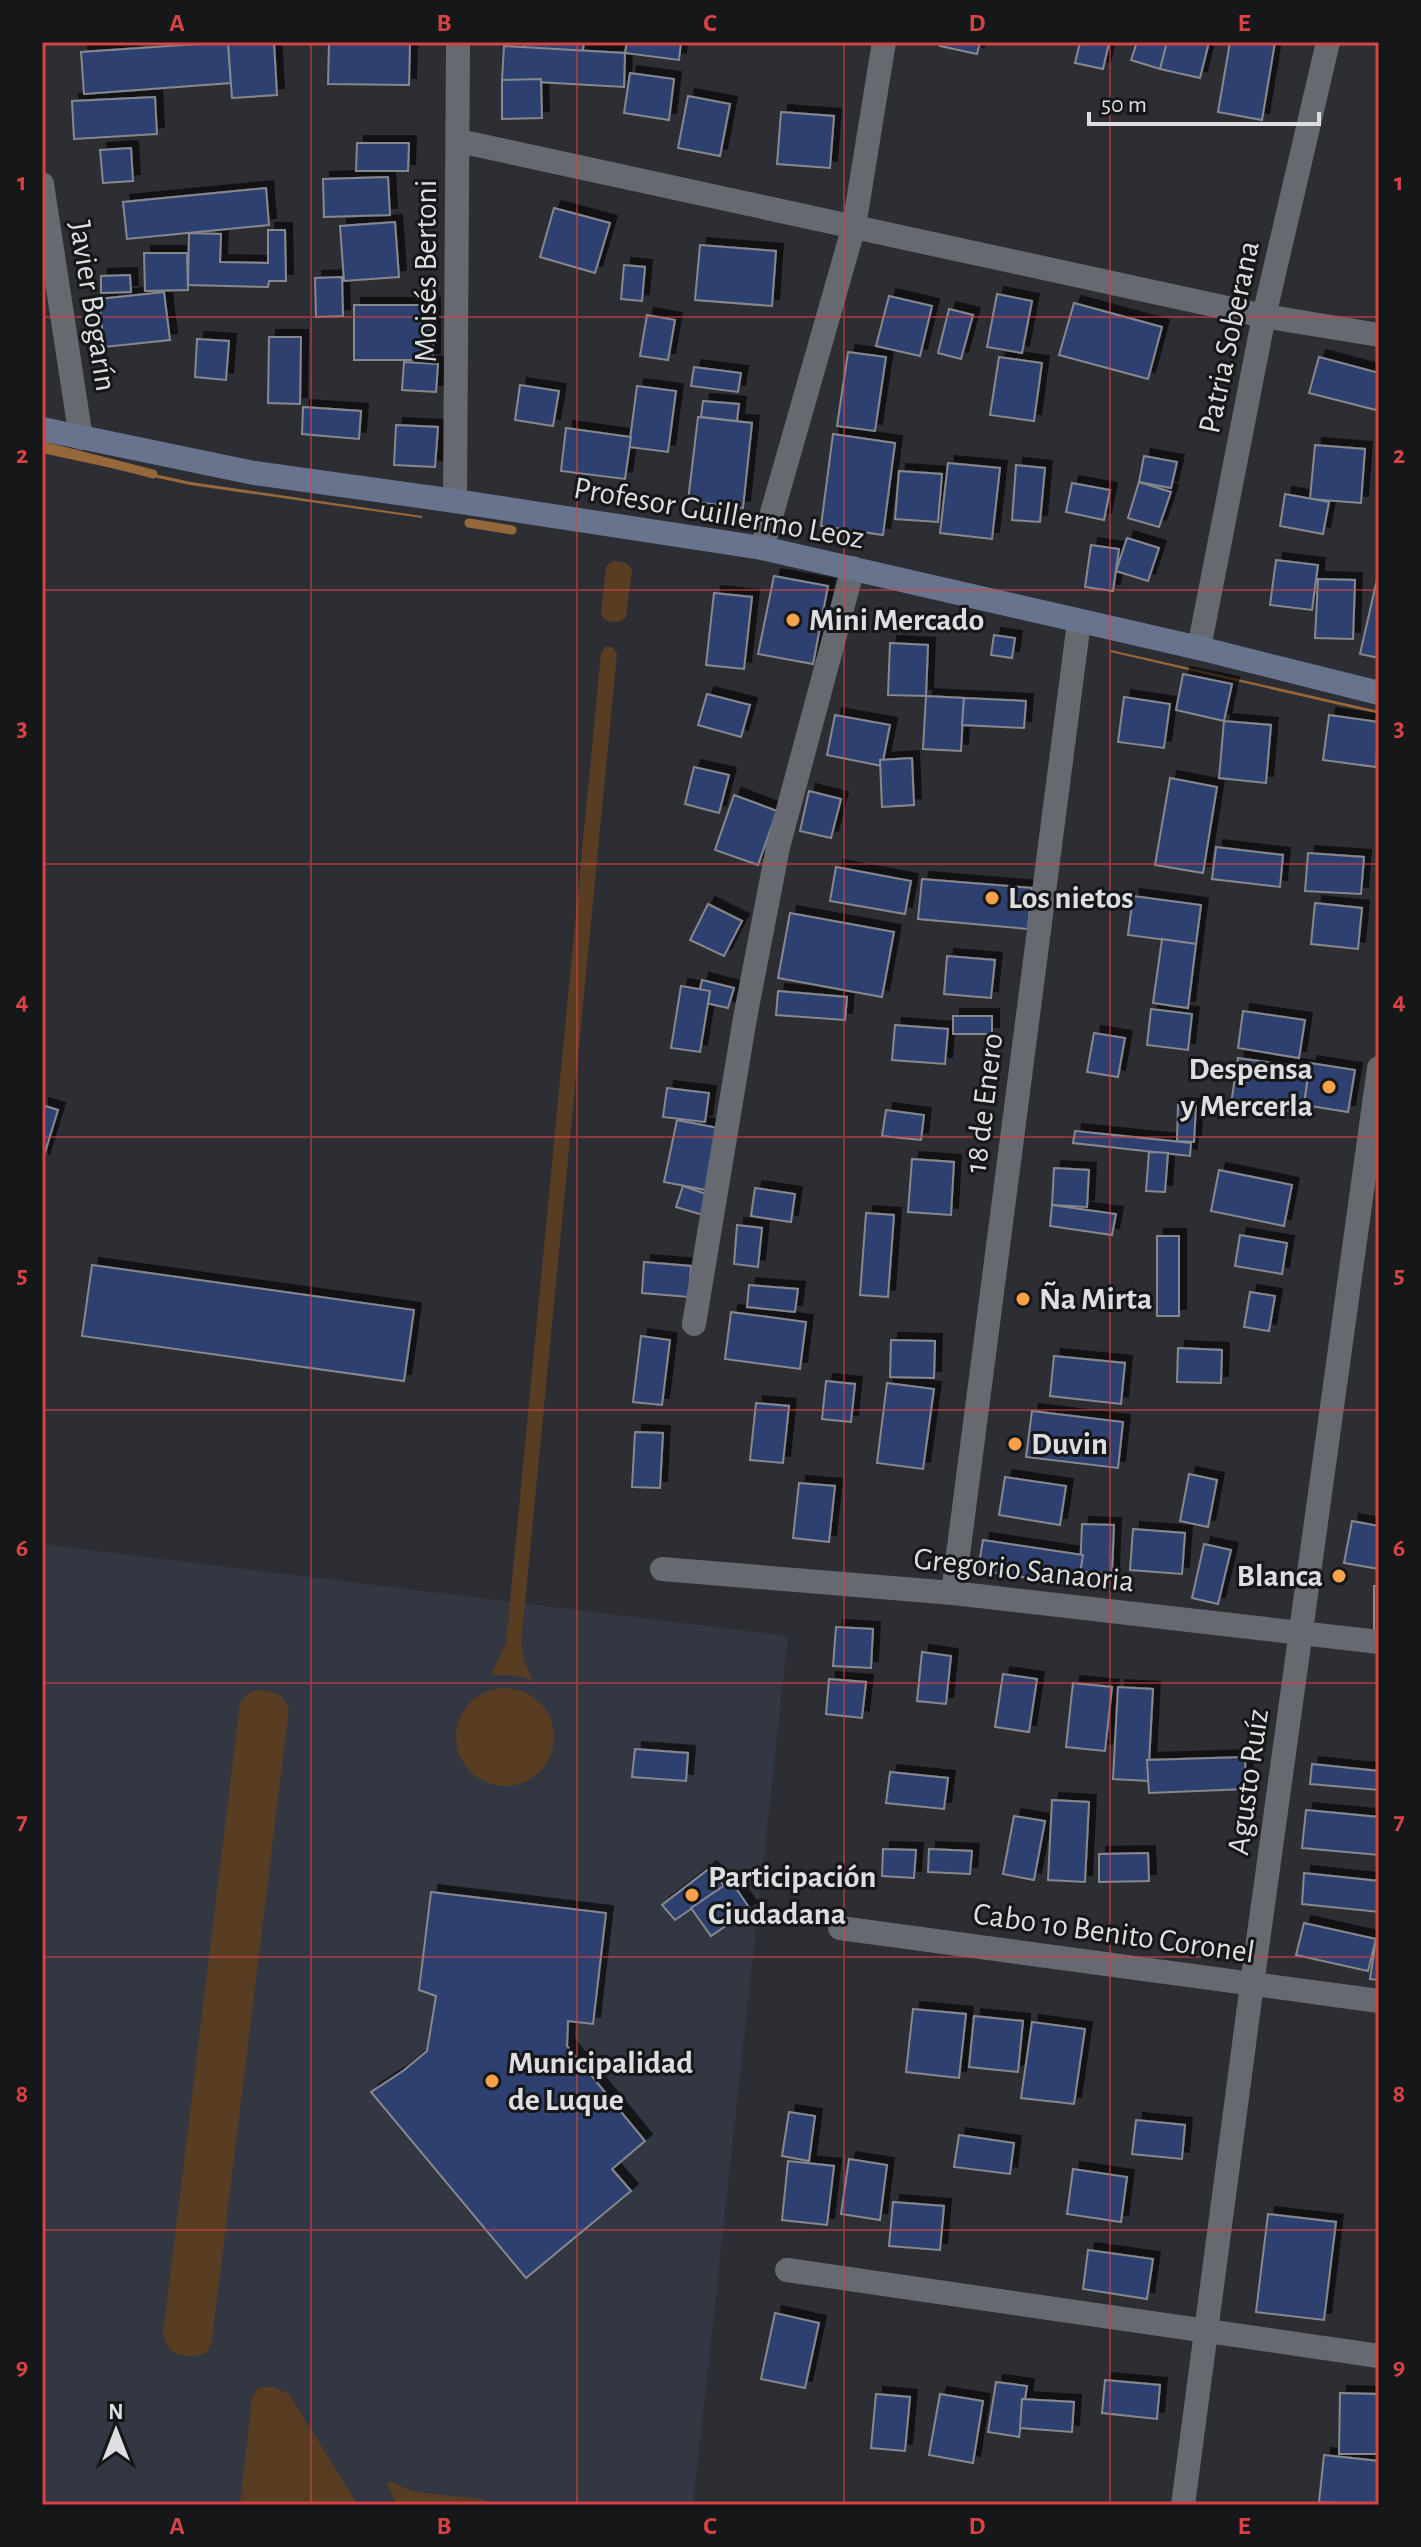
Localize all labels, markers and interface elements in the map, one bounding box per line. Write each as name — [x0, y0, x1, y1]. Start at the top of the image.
text: A — [169, 10, 185, 36]
text: B — [436, 10, 452, 36]
text: C — [703, 10, 717, 36]
text: D — [968, 10, 986, 36]
text: E — [1237, 10, 1251, 36]
scale bar — [1089, 76, 1319, 126]
text: 50 m — [1101, 93, 1147, 117]
text: 1 — [17, 169, 27, 195]
text: 1 — [1394, 169, 1404, 195]
street label: Moisés Bertoni — [410, 179, 442, 363]
street label: Javier Bogarín — [64, 219, 122, 393]
street label: Patria Soberana — [1193, 238, 1265, 436]
text: 2 — [16, 442, 28, 468]
text: 2 — [1393, 442, 1405, 468]
street label: Profesor Guillermo Leoz — [571, 472, 867, 554]
place label: Mini Mercado — [809, 604, 984, 636]
marker: Mini Mercado — [784, 611, 802, 629]
text: 3 — [16, 715, 28, 741]
text: 3 — [1393, 715, 1405, 741]
place label: Los nietos — [1008, 882, 1134, 914]
marker: Los nietos — [983, 889, 1001, 907]
text: 4 — [15, 988, 29, 1014]
text: 4 — [1392, 988, 1406, 1014]
street label: 18 de Enero — [960, 1031, 1008, 1175]
place label: Despensa y Mercerla — [1180, 1053, 1313, 1122]
marker: Despensa y Mercerla — [1320, 1078, 1338, 1096]
text: 5 — [16, 1262, 28, 1288]
text: 5 — [1393, 1262, 1405, 1288]
place label: Ña Mirta — [1039, 1281, 1152, 1315]
marker: Ña Mirta — [1014, 1290, 1032, 1308]
place label: Duvin — [1031, 1428, 1108, 1460]
marker: Duvin — [1006, 1435, 1024, 1453]
text: 6 — [16, 1535, 28, 1561]
text: 6 — [1393, 1535, 1405, 1561]
street label: Gregorio Sanaoria — [912, 1542, 1136, 1598]
place label: Blanca — [1237, 1560, 1323, 1592]
marker: Blanca — [1330, 1567, 1348, 1585]
street label: Agusto Ruíz — [1222, 1707, 1274, 1857]
text: 7 — [16, 1808, 28, 1834]
text: 7 — [1393, 1808, 1405, 1834]
place label: Participación Ciudadana — [708, 1861, 876, 1930]
marker: Participación Ciudadana — [683, 1886, 701, 1904]
street label: Cabo 1o Benito Coronel — [971, 1897, 1257, 1969]
place label: Municipalidad de Luque — [508, 2047, 693, 2116]
marker: Municipalidad de Luque — [483, 2072, 501, 2090]
text: 8 — [16, 2081, 28, 2107]
text: 8 — [1393, 2081, 1405, 2107]
text: 9 — [16, 2354, 28, 2380]
text: 9 — [1393, 2354, 1405, 2380]
north arrow — [76, 2391, 156, 2471]
text: N — [108, 2401, 124, 2423]
text: A — [169, 2513, 185, 2539]
text: B — [436, 2513, 452, 2539]
text: C — [703, 2513, 717, 2539]
text: D — [968, 2513, 986, 2539]
text: E — [1237, 2513, 1251, 2539]

